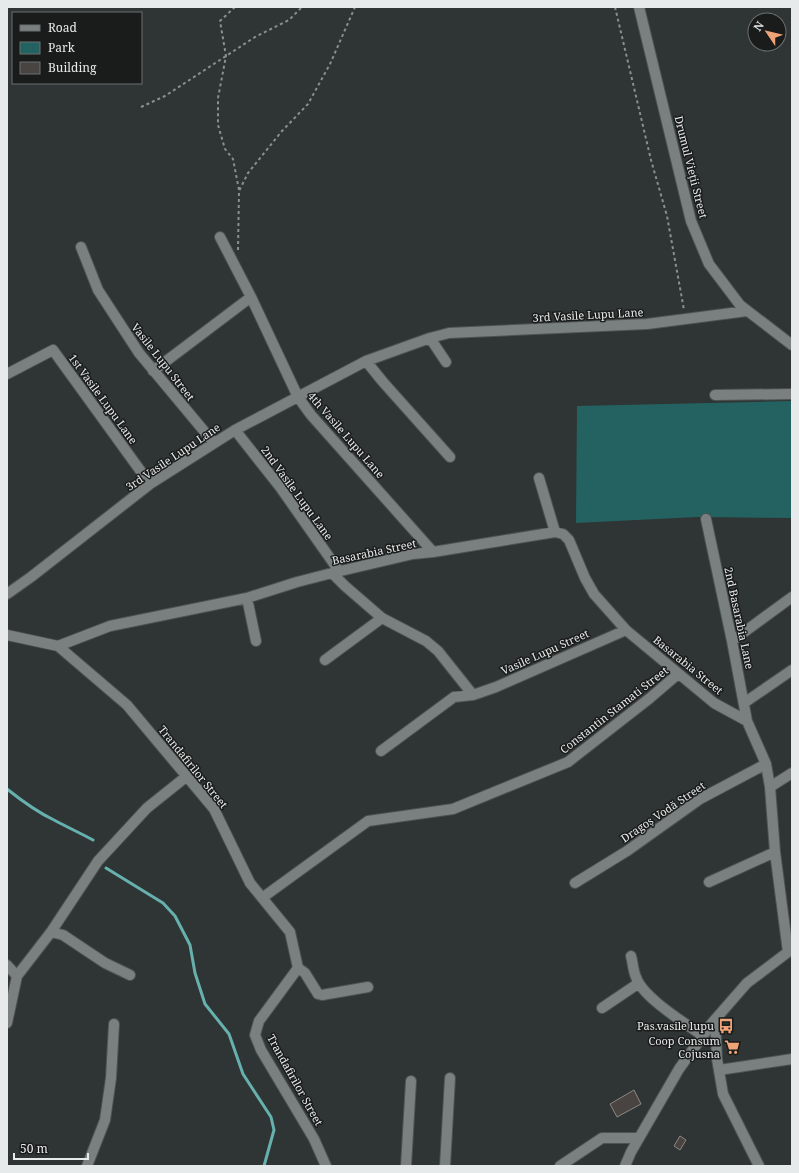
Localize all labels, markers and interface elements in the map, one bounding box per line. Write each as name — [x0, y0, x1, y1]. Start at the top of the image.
legend — [12, 12, 142, 84]
north arrow — [747, 12, 787, 52]
text: N — [750, 18, 767, 34]
text: Road — [48, 19, 78, 36]
text: Park — [48, 39, 76, 56]
text: Building — [48, 59, 97, 76]
street label: Drumul Vieții Street — [671, 114, 712, 220]
street label: 3rd Vasile Lupu Lane — [532, 304, 644, 325]
street label: Vasile Lupu Street — [128, 320, 199, 404]
street label: 1st Vasile Lupu Lane — [66, 351, 141, 447]
street label: 4th Vasile Lupu Lane — [305, 388, 388, 481]
street label: 3rd Vasile Lupu Lane — [123, 419, 223, 494]
street label: 2nd Vasile Lupu Lane — [258, 443, 337, 543]
street label: Basarabia Street — [330, 535, 417, 568]
street label: 2nd Basarabia Lane — [721, 566, 758, 670]
street label: Vasile Lupu Street — [498, 625, 591, 678]
street label: Basarabia Street — [650, 632, 726, 697]
street label: Constantin Stamati Street — [557, 663, 671, 757]
street label: Trandafirilor Street — [155, 722, 232, 811]
street label: Dragoș Vodă Street — [618, 778, 708, 845]
bus stop icon: Pas.vasile lupu — [717, 1017, 735, 1035]
place label: Pas.vasile lupu — [637, 1018, 714, 1033]
street label: Trandafirilor Street — [264, 1031, 327, 1128]
place label: Coop Consum Cojusna — [648, 1033, 721, 1061]
supermarket icon: Coop Consum Cojusna — [723, 1038, 741, 1056]
scale bar — [14, 1135, 88, 1161]
text: 50 m — [20, 1140, 48, 1157]

